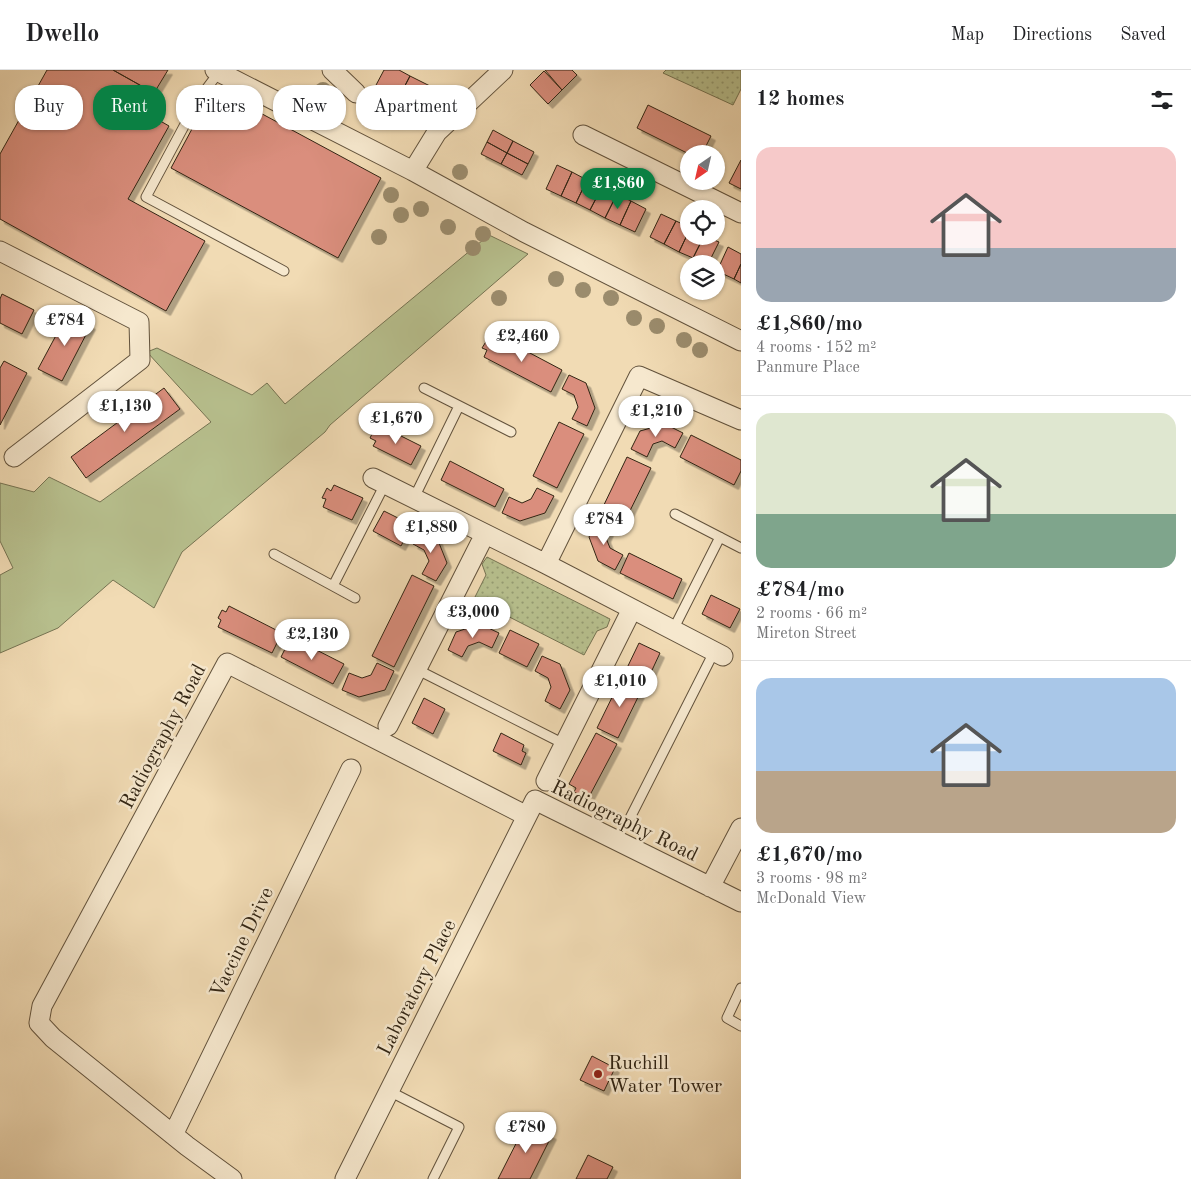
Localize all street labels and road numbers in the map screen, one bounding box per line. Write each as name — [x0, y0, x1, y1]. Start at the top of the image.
street label: Radiography Road — [117, 661, 210, 813]
street label: Radiography Road — [547, 778, 701, 866]
street label: Vaccine Drive — [207, 884, 278, 1001]
street label: Laboratory Place — [375, 917, 461, 1059]

